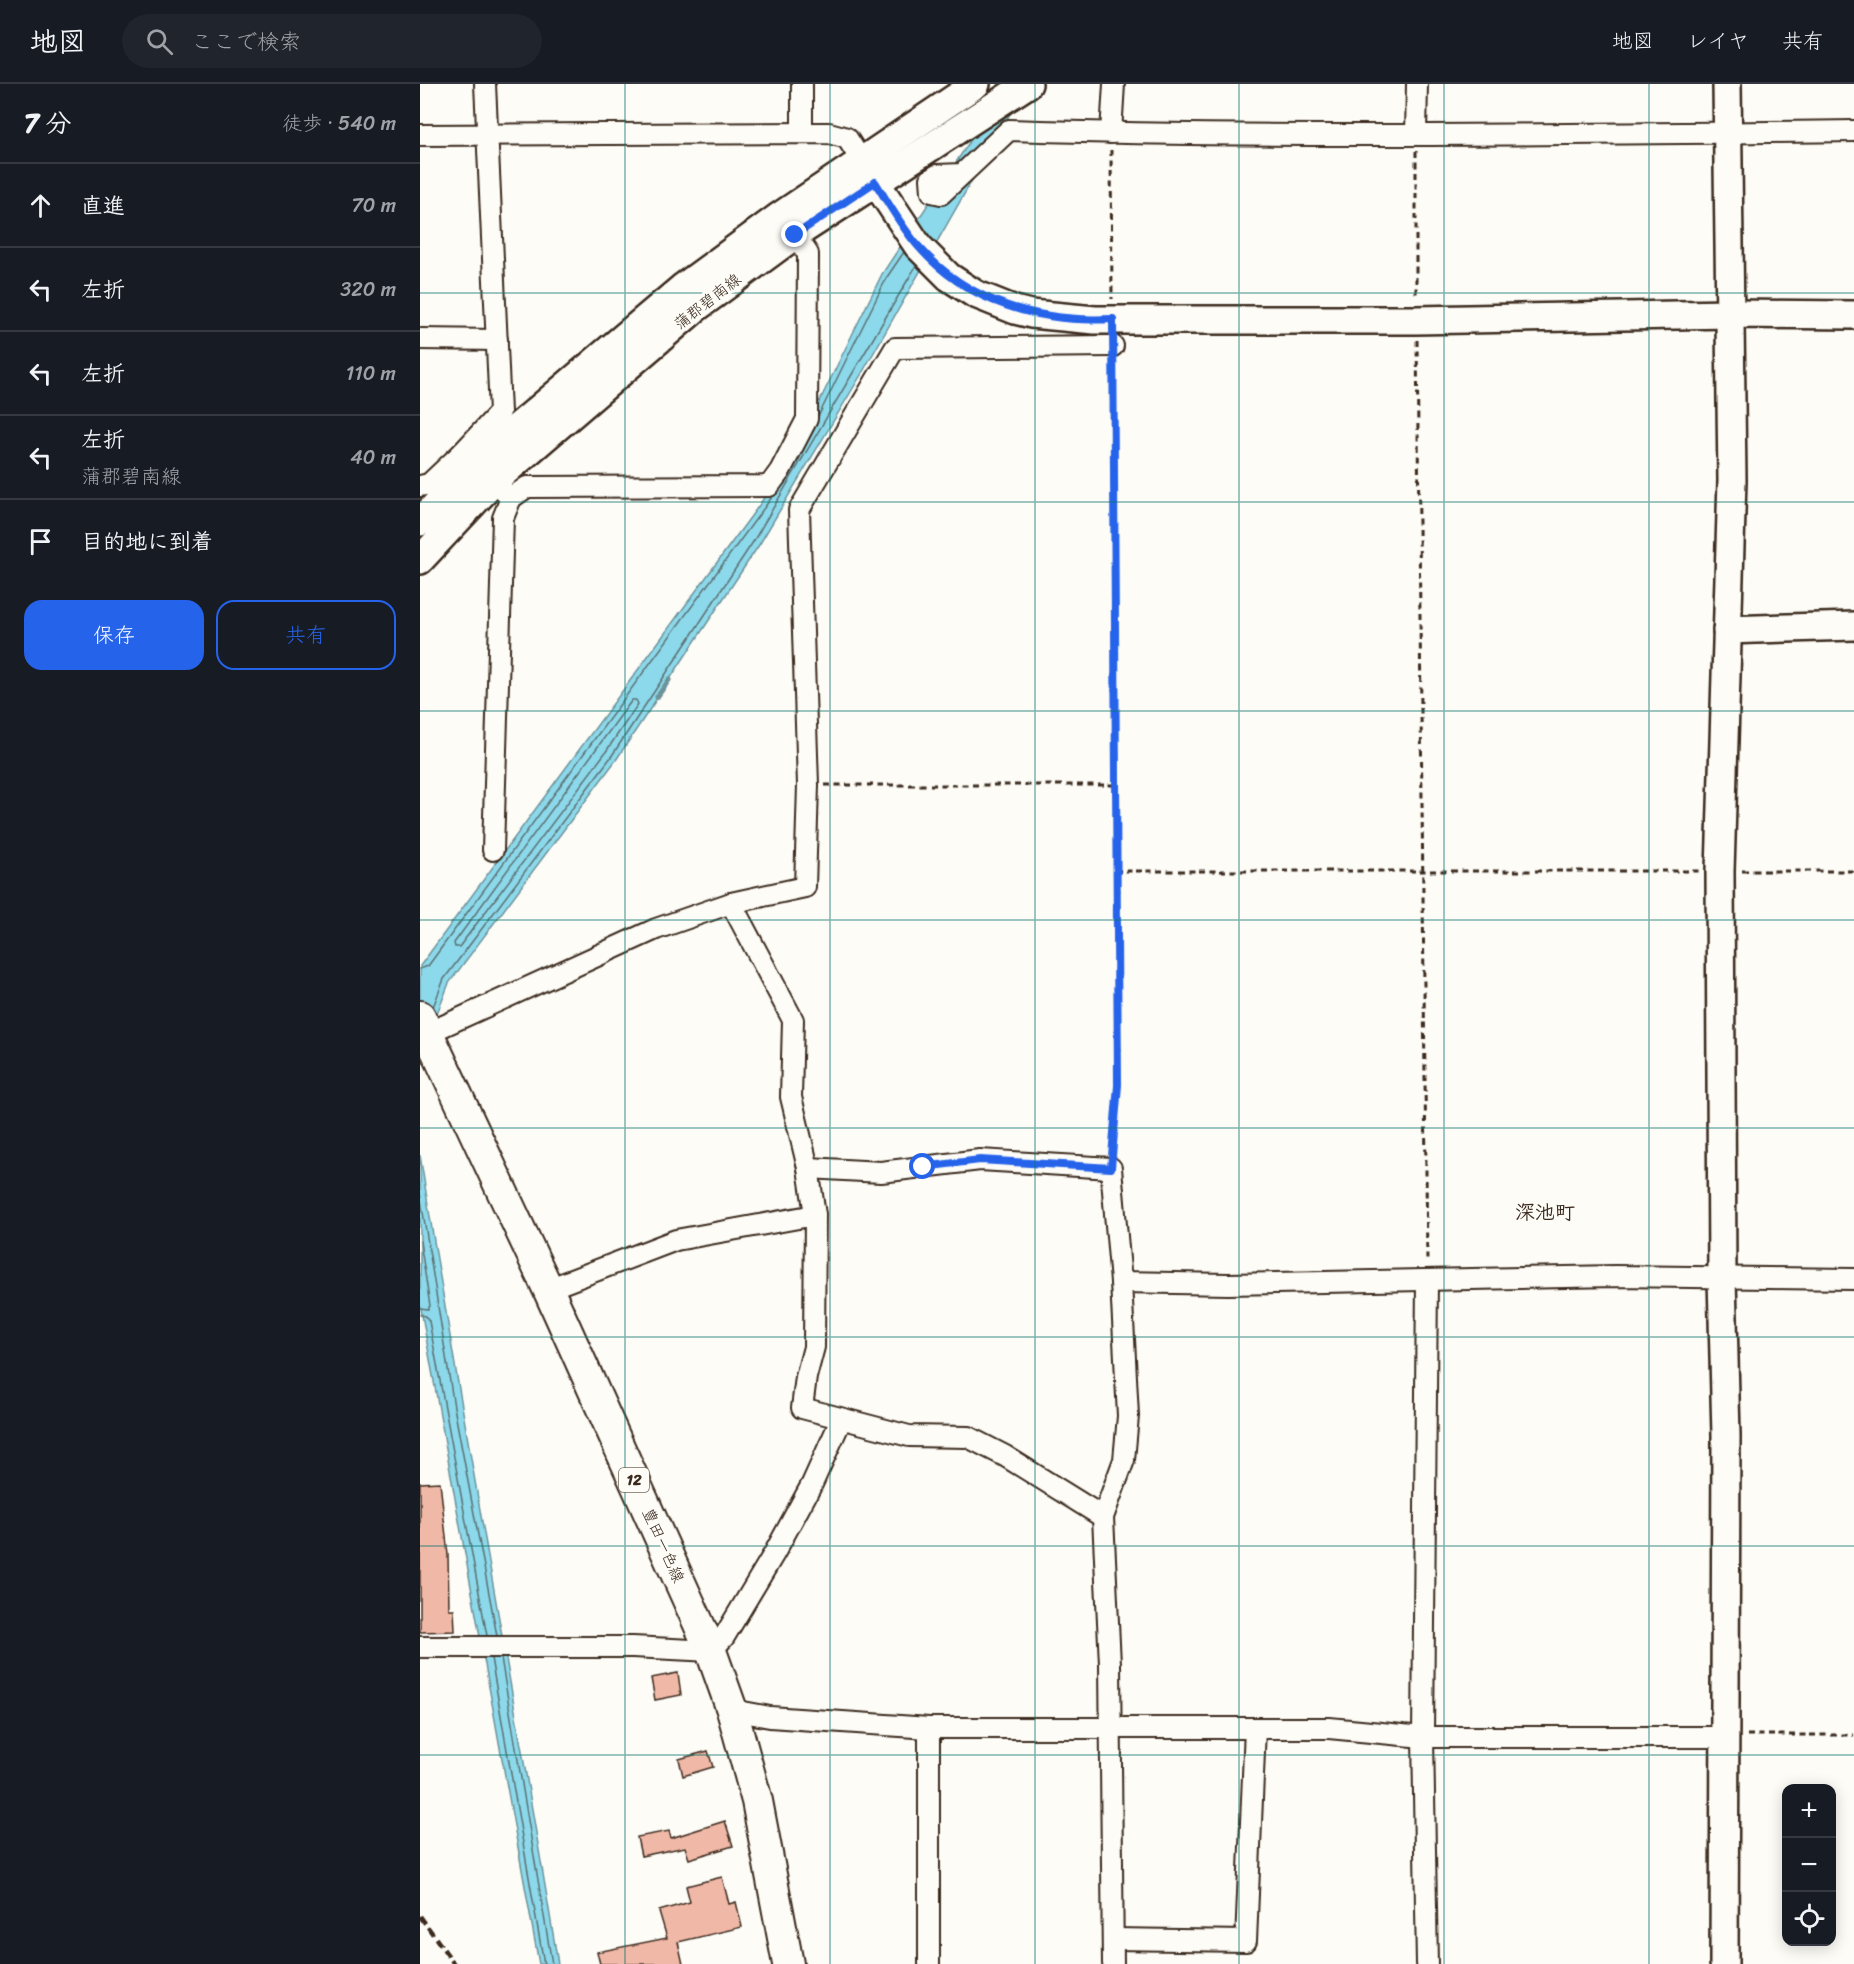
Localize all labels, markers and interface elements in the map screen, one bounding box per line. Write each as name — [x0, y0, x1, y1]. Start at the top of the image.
search box — [122, 14, 542, 68]
text: 地図 — [30, 17, 86, 66]
text: ここで検索 — [191, 22, 301, 61]
text: 地図 — [1612, 22, 1654, 60]
text: レイヤ — [1687, 22, 1749, 60]
text: 共有 — [1782, 22, 1824, 60]
icon: search — [143, 25, 176, 58]
text: 7 分 — [24, 100, 72, 146]
text: 徒歩 · 540 m — [282, 106, 396, 141]
text: 直進 — [81, 186, 125, 225]
text: 70 m — [351, 188, 396, 223]
icon: ahead — [24, 189, 57, 222]
route end — [781, 221, 807, 247]
street label: 蒲郡碧南線 — [667, 265, 748, 337]
text: 左折 — [81, 270, 125, 309]
text: 320 m — [340, 272, 396, 307]
icon: left — [24, 273, 57, 306]
text: 左折 — [81, 354, 125, 393]
text: 110 m — [346, 356, 396, 391]
icon: left — [24, 357, 57, 390]
text: 左折 — [81, 420, 125, 459]
text: 40 m — [350, 440, 396, 475]
icon: left — [24, 441, 57, 474]
text: 蒲郡碧南線 — [81, 459, 181, 494]
text: 目的地に到着 — [81, 522, 213, 561]
icon: arrive — [24, 525, 57, 558]
button: 保存 — [24, 600, 204, 670]
button: 共有 — [216, 600, 396, 670]
route start — [909, 1153, 935, 1179]
district label: 深池町 — [1515, 1195, 1575, 1230]
road number: 12 — [619, 1468, 649, 1492]
street label: 豊田一色線 — [634, 1503, 693, 1588]
map controls — [1782, 1784, 1836, 1946]
button: + — [1782, 1784, 1836, 1838]
button: − — [1782, 1838, 1836, 1892]
button: locate — [1782, 1892, 1836, 1946]

